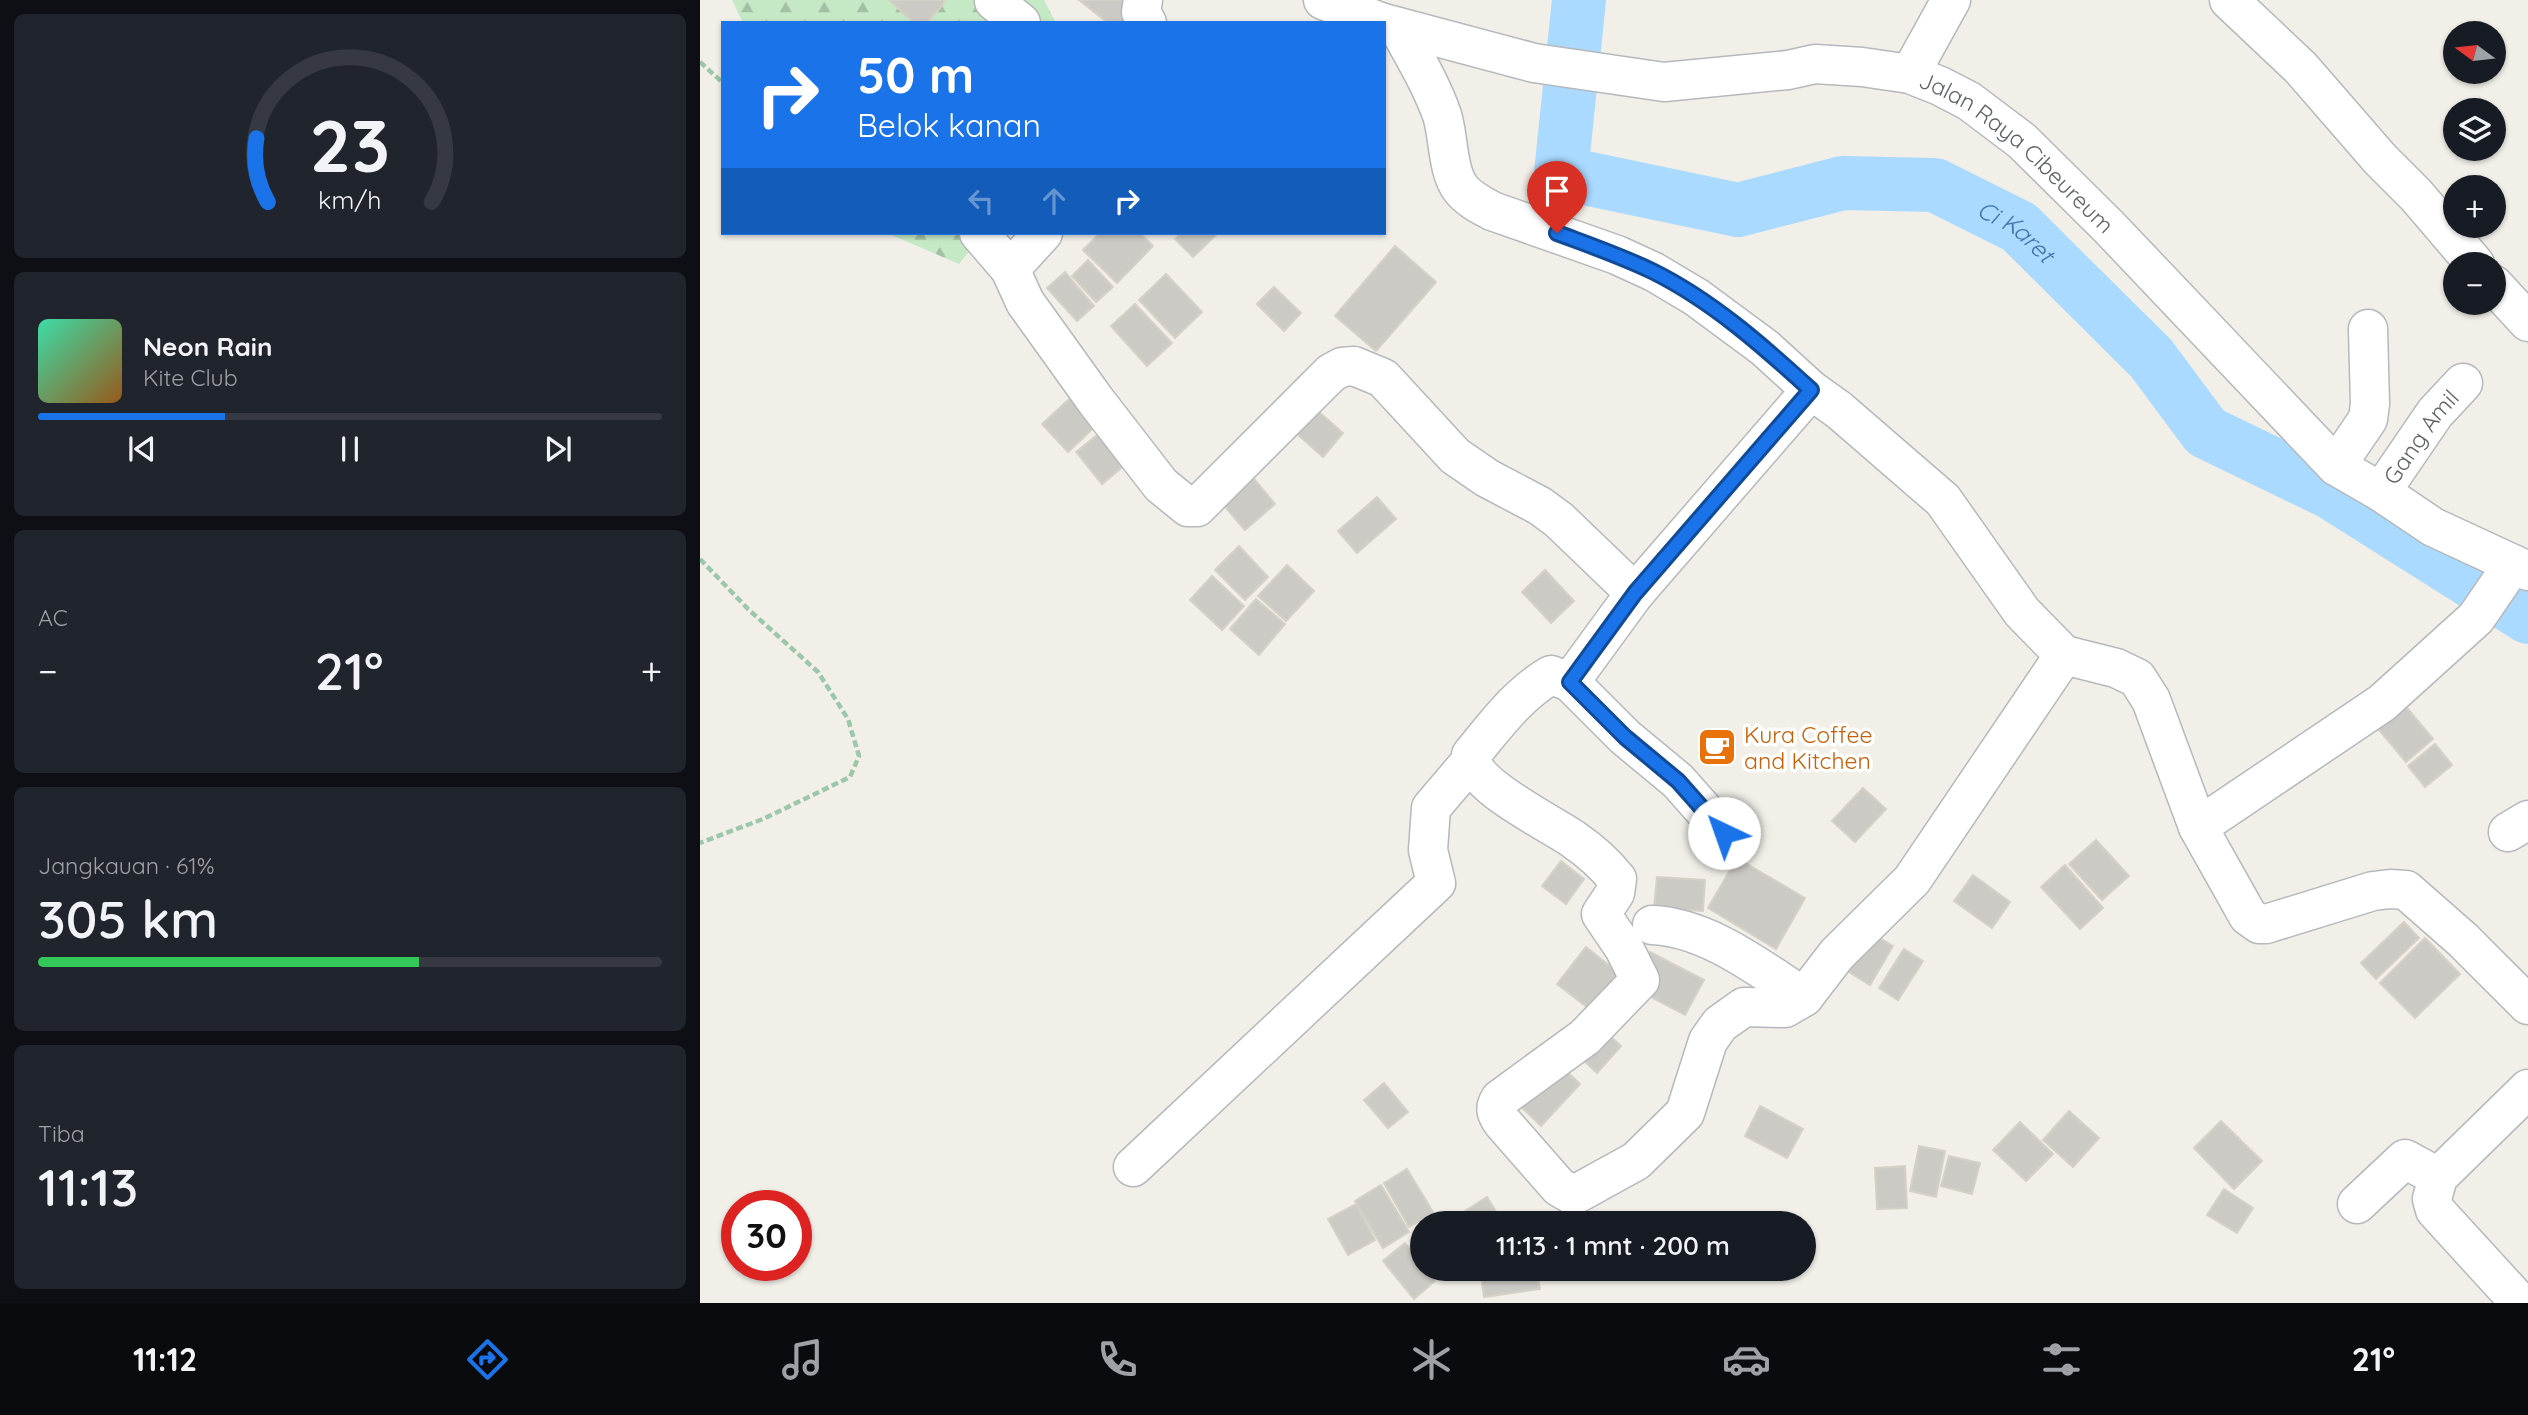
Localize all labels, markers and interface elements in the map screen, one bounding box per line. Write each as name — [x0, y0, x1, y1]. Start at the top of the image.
north arrow — [2443, 21, 2506, 84]
map controls — [2443, 21, 2506, 315]
text: 50 m — [857, 44, 974, 105]
icon: right — [742, 49, 833, 140]
street label: Jalan Raya Cibeureum — [1915, 65, 2121, 239]
button: layers — [2443, 98, 2506, 161]
text: 23 — [310, 99, 390, 190]
text: Belok kanan — [857, 105, 1041, 145]
pin — [1527, 161, 1587, 233]
icon: arrive — [1538, 172, 1576, 210]
button: + — [2443, 175, 2506, 238]
icon: left — [962, 182, 1000, 220]
icon: ahead — [1035, 182, 1073, 220]
icon: right — [1108, 182, 1146, 220]
text: km/h — [318, 184, 382, 215]
water label: Ci Karet — [1973, 194, 2063, 271]
button: − — [2443, 252, 2506, 315]
text: Neon Rain — [143, 330, 272, 363]
text: Kite Club — [143, 363, 238, 392]
street label: Gang Amil — [2376, 383, 2464, 490]
icon: previous — [123, 430, 161, 468]
icon: pause — [331, 430, 369, 468]
icon: next — [539, 430, 577, 468]
text: AC — [38, 603, 68, 632]
text: 21° — [315, 638, 383, 703]
text: − — [38, 647, 58, 695]
text: + — [641, 647, 662, 695]
place label: Kura Coffee and Kitchen — [1744, 720, 1873, 775]
cafe icon: Kura Coffee and Kitchen — [1696, 726, 1738, 768]
position arrow — [1687, 796, 1761, 870]
text: Jangkauan · 61% — [38, 851, 215, 880]
text: 305 km — [38, 886, 218, 951]
text: Tiba — [38, 1119, 85, 1148]
text: 11:13 — [38, 1154, 138, 1219]
speed limit sign: 30 — [721, 1190, 812, 1281]
text: 11:13 · 1 mnt · 200 m — [1496, 1229, 1730, 1262]
icon: directions — [463, 1335, 512, 1384]
icon: music — [778, 1335, 827, 1384]
icon: phone — [1093, 1335, 1142, 1384]
icon: climate — [1407, 1335, 1456, 1384]
icon: car — [1722, 1335, 1771, 1384]
icon: filters — [2037, 1335, 2086, 1384]
text: 11:12 — [133, 1339, 197, 1379]
text: 21° — [2352, 1339, 2395, 1379]

